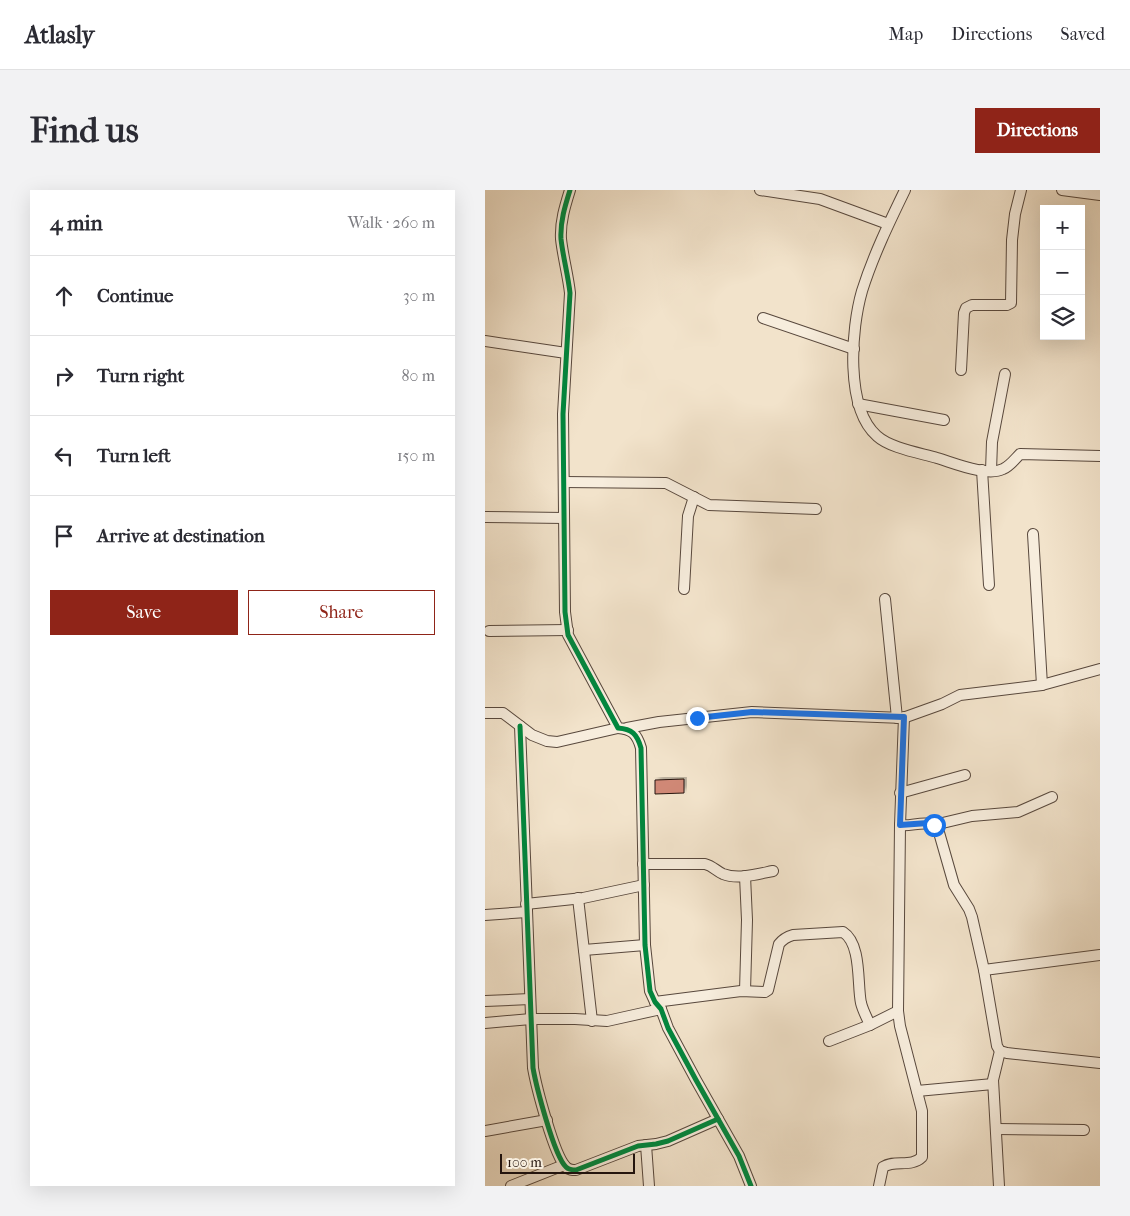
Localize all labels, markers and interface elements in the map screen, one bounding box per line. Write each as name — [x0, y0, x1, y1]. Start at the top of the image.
text: Atlasly — [25, 21, 94, 49]
text: Map — [889, 24, 923, 45]
text: Directions — [951, 24, 1032, 45]
text: Saved — [1060, 24, 1105, 45]
button: Directions — [975, 108, 1100, 153]
text: Find us — [30, 110, 139, 151]
map controls — [1040, 205, 1085, 340]
button: + — [1040, 205, 1085, 250]
text: 4 min — [50, 211, 103, 235]
text: Walk · 260 m — [348, 213, 435, 232]
button: − — [1040, 250, 1085, 295]
icon: ahead — [50, 282, 78, 310]
text: Continue — [97, 285, 173, 307]
text: 30 m — [403, 286, 435, 305]
button: layers — [1040, 295, 1085, 340]
icon: right — [50, 362, 78, 390]
text: Turn right — [97, 365, 184, 387]
text: 80 m — [401, 366, 435, 385]
icon: left — [50, 442, 78, 470]
text: Turn left — [97, 445, 171, 467]
text: 150 m — [397, 446, 435, 465]
icon: arrive — [50, 522, 78, 550]
text: Arrive at destination — [97, 525, 265, 547]
button: Save — [50, 590, 238, 635]
button: Share — [248, 590, 435, 635]
route end — [686, 707, 709, 730]
route start — [923, 814, 946, 837]
scale bar — [500, 1151, 635, 1174]
text: 100 m — [507, 1154, 542, 1171]

